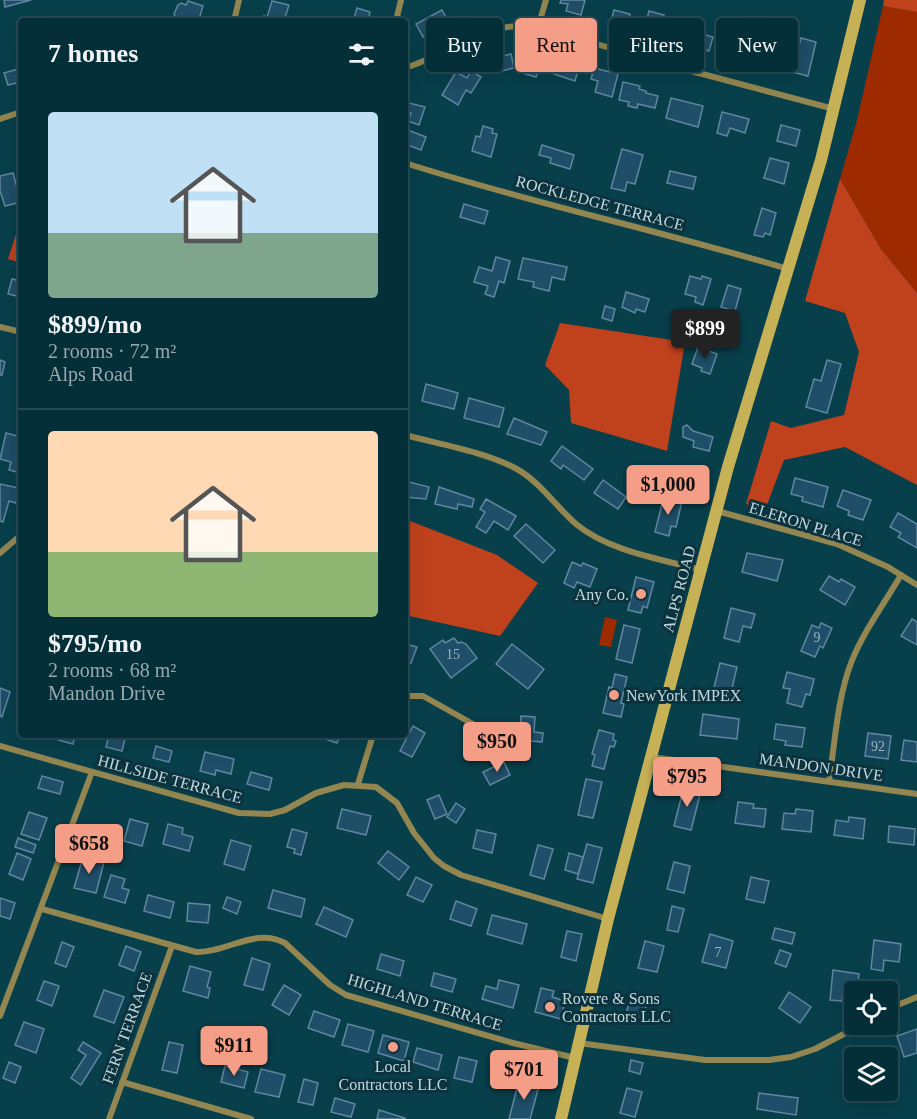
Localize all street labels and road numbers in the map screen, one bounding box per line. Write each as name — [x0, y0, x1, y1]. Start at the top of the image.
street label: ROCKLEDGE TERRACE — [514, 172, 686, 234]
street label: ELERON PLACE — [747, 499, 865, 549]
street label: ALPS ROAD — [659, 544, 699, 634]
street label: MANDON DRIVE — [758, 750, 884, 784]
street label: HILLSIDE TERRACE — [96, 752, 244, 806]
street label: FERN TERRACE — [99, 970, 155, 1086]
street label: HIGHLAND TERRACE — [346, 970, 504, 1034]

